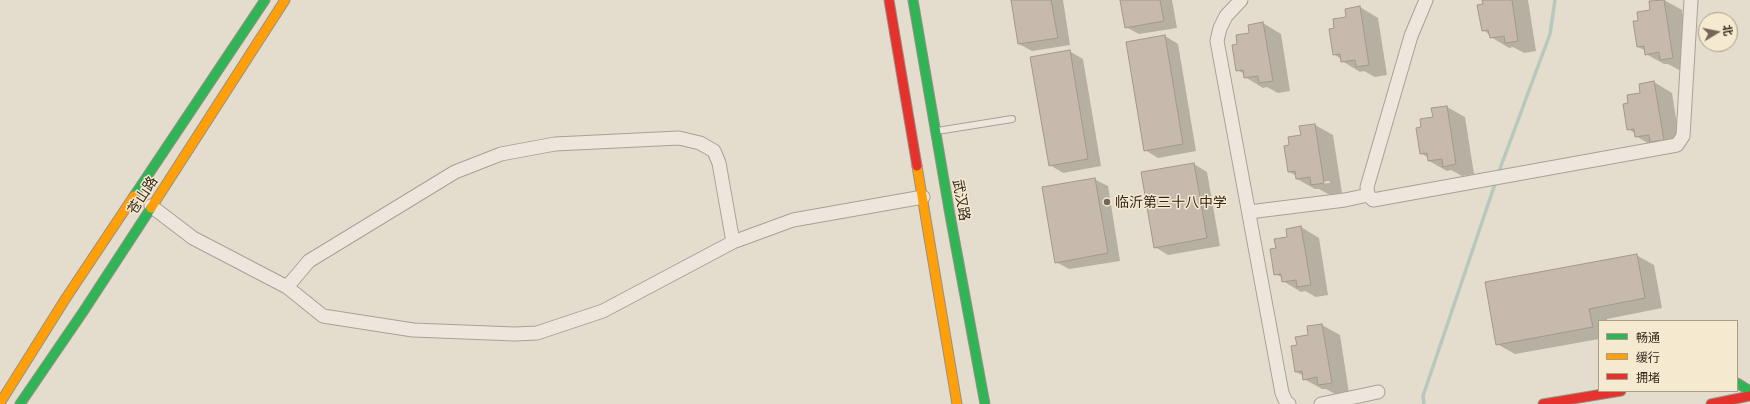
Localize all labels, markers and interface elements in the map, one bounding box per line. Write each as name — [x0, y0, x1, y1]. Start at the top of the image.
north arrow — [1698, 12, 1738, 52]
text: 北 — [1720, 23, 1738, 37]
street label: 苍山路 — [124, 173, 160, 217]
street label: 武汉路 — [950, 178, 974, 222]
place label: 临沂第三十八中学 — [1115, 194, 1227, 210]
marker: 临沂第三十八中学 — [1102, 197, 1112, 207]
legend — [1598, 320, 1738, 392]
text: 畅通 — [1636, 328, 1660, 345]
text: 缓行 — [1636, 348, 1660, 365]
text: 拥堵 — [1636, 368, 1660, 385]

